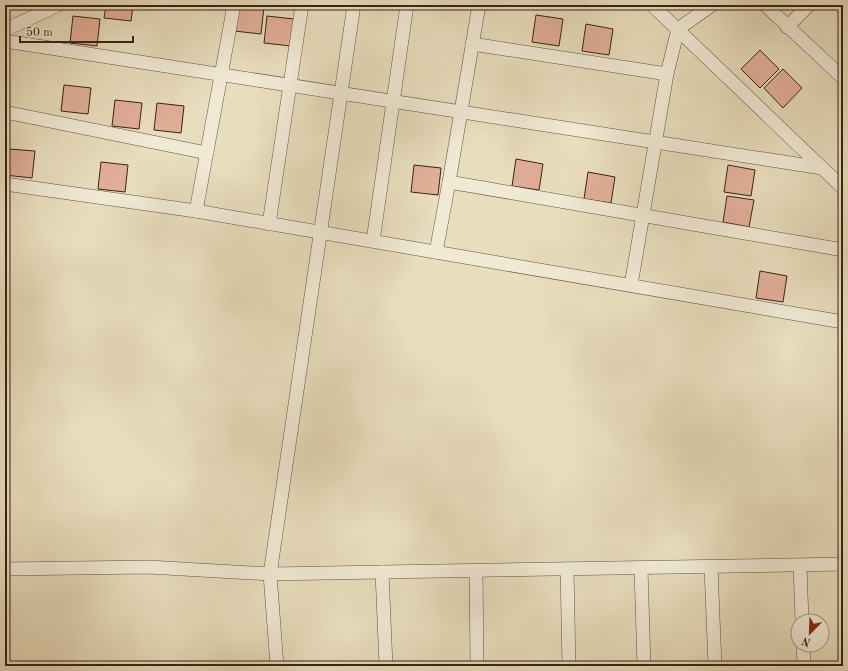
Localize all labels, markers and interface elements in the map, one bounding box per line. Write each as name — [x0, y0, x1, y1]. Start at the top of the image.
scale bar — [20, 18, 133, 44]
text: 50 m — [26, 26, 53, 39]
north arrow — [790, 613, 830, 653]
text: N — [800, 634, 813, 648]

